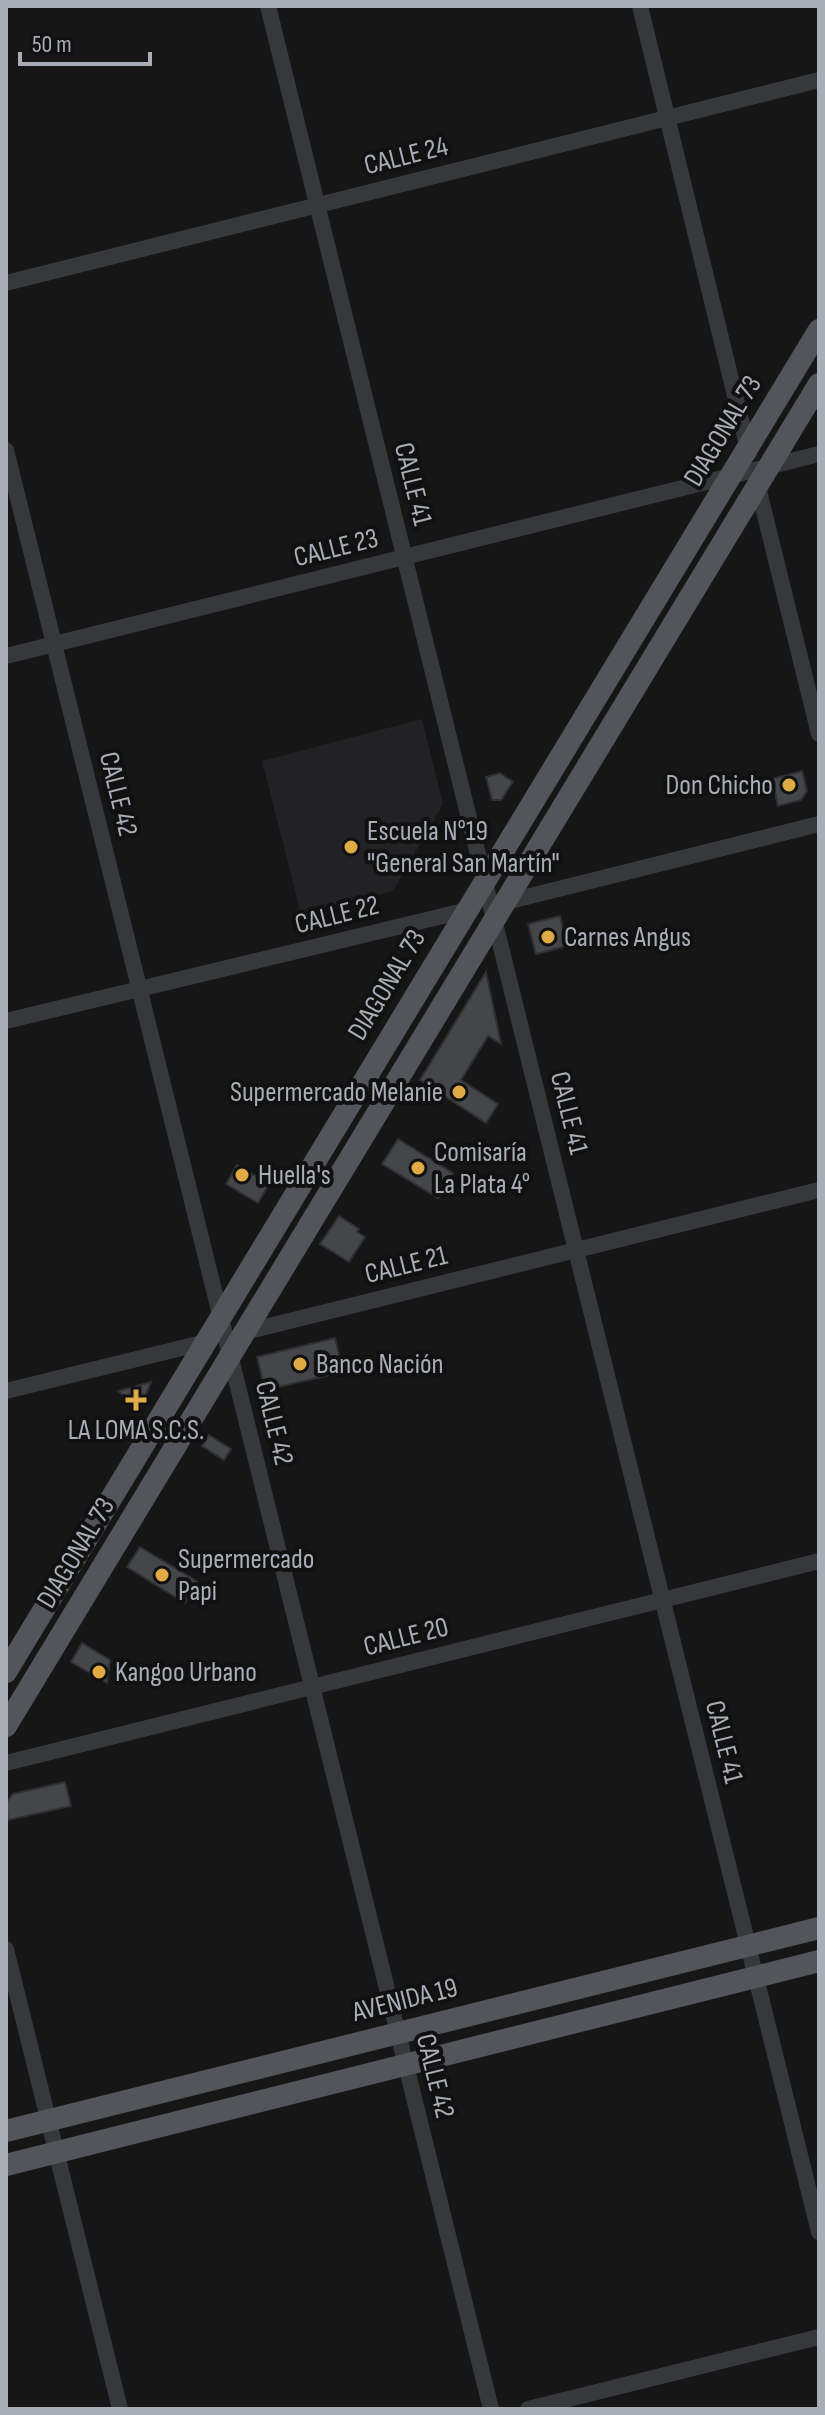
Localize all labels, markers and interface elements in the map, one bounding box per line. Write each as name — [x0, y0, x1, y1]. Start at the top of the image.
scale bar — [20, 16, 150, 66]
text: 50 m — [32, 30, 72, 59]
street label: CALLE 24 — [361, 130, 452, 182]
street label: DIAGONAL 73 — [677, 370, 769, 492]
street label: CALLE 41 — [387, 439, 439, 529]
street label: CALLE 23 — [290, 522, 382, 574]
street label: CALLE 42 — [92, 748, 144, 840]
place label: Don Chicho — [666, 769, 773, 802]
marker: Don Chicho — [780, 776, 798, 794]
place label: Escuela N°19 "General San Martín" — [367, 815, 560, 880]
marker: Escuela N°19 "General San Martín" — [342, 838, 360, 856]
street label: CALLE 22 — [292, 889, 382, 941]
place label: Carnes Angus — [564, 921, 691, 954]
street label: DIAGONAL 73 — [341, 924, 433, 1046]
marker: Carnes Angus — [539, 928, 557, 946]
street label: CALLE 41 — [543, 1068, 595, 1158]
place label: Supermercado Melanie — [230, 1076, 443, 1109]
marker: Supermercado Melanie — [450, 1083, 468, 1101]
place label: Comisaría La Plata 4° — [434, 1136, 530, 1201]
place label: Huella's — [258, 1159, 331, 1192]
marker: Comisaría La Plata 4° — [409, 1159, 427, 1177]
marker: Huella's — [233, 1166, 251, 1184]
street label: CALLE 21 — [361, 1239, 451, 1291]
place label: Banco Nación — [316, 1348, 444, 1381]
marker: Banco Nación — [291, 1355, 309, 1373]
street label: CALLE 42 — [248, 1377, 300, 1469]
marker: LA LOMA S.C.S. — [127, 1391, 145, 1409]
place label: LA LOMA S.C.S. — [68, 1414, 204, 1447]
street label: DIAGONAL 73 — [30, 1492, 122, 1614]
place label: Supermercado Papi — [178, 1543, 314, 1608]
marker: Supermercado Papi — [153, 1566, 171, 1584]
street label: CALLE 20 — [360, 1611, 452, 1663]
place label: Kangoo Urbano — [115, 1656, 257, 1689]
marker: Kangoo Urbano — [90, 1663, 108, 1681]
street label: CALLE 41 — [698, 1697, 750, 1787]
street label: AVENIDA 19 — [348, 1971, 461, 2029]
street label: CALLE 42 — [409, 2030, 461, 2122]

